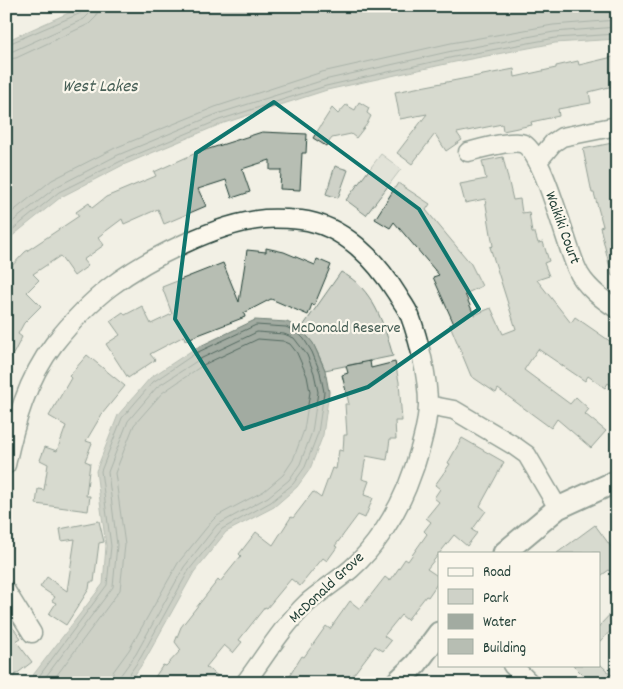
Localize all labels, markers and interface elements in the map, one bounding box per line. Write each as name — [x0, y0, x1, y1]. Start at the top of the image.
water label: West Lakes — [62, 75, 138, 100]
street label: Waikiki Court — [538, 188, 586, 268]
park label: McDonald Reserve — [291, 317, 401, 340]
street label: McDonald Grove — [284, 547, 370, 629]
legend — [438, 552, 600, 666]
text: Road — [483, 562, 511, 584]
text: Park — [483, 588, 509, 610]
text: Water — [483, 612, 517, 634]
text: Building — [483, 638, 526, 660]

